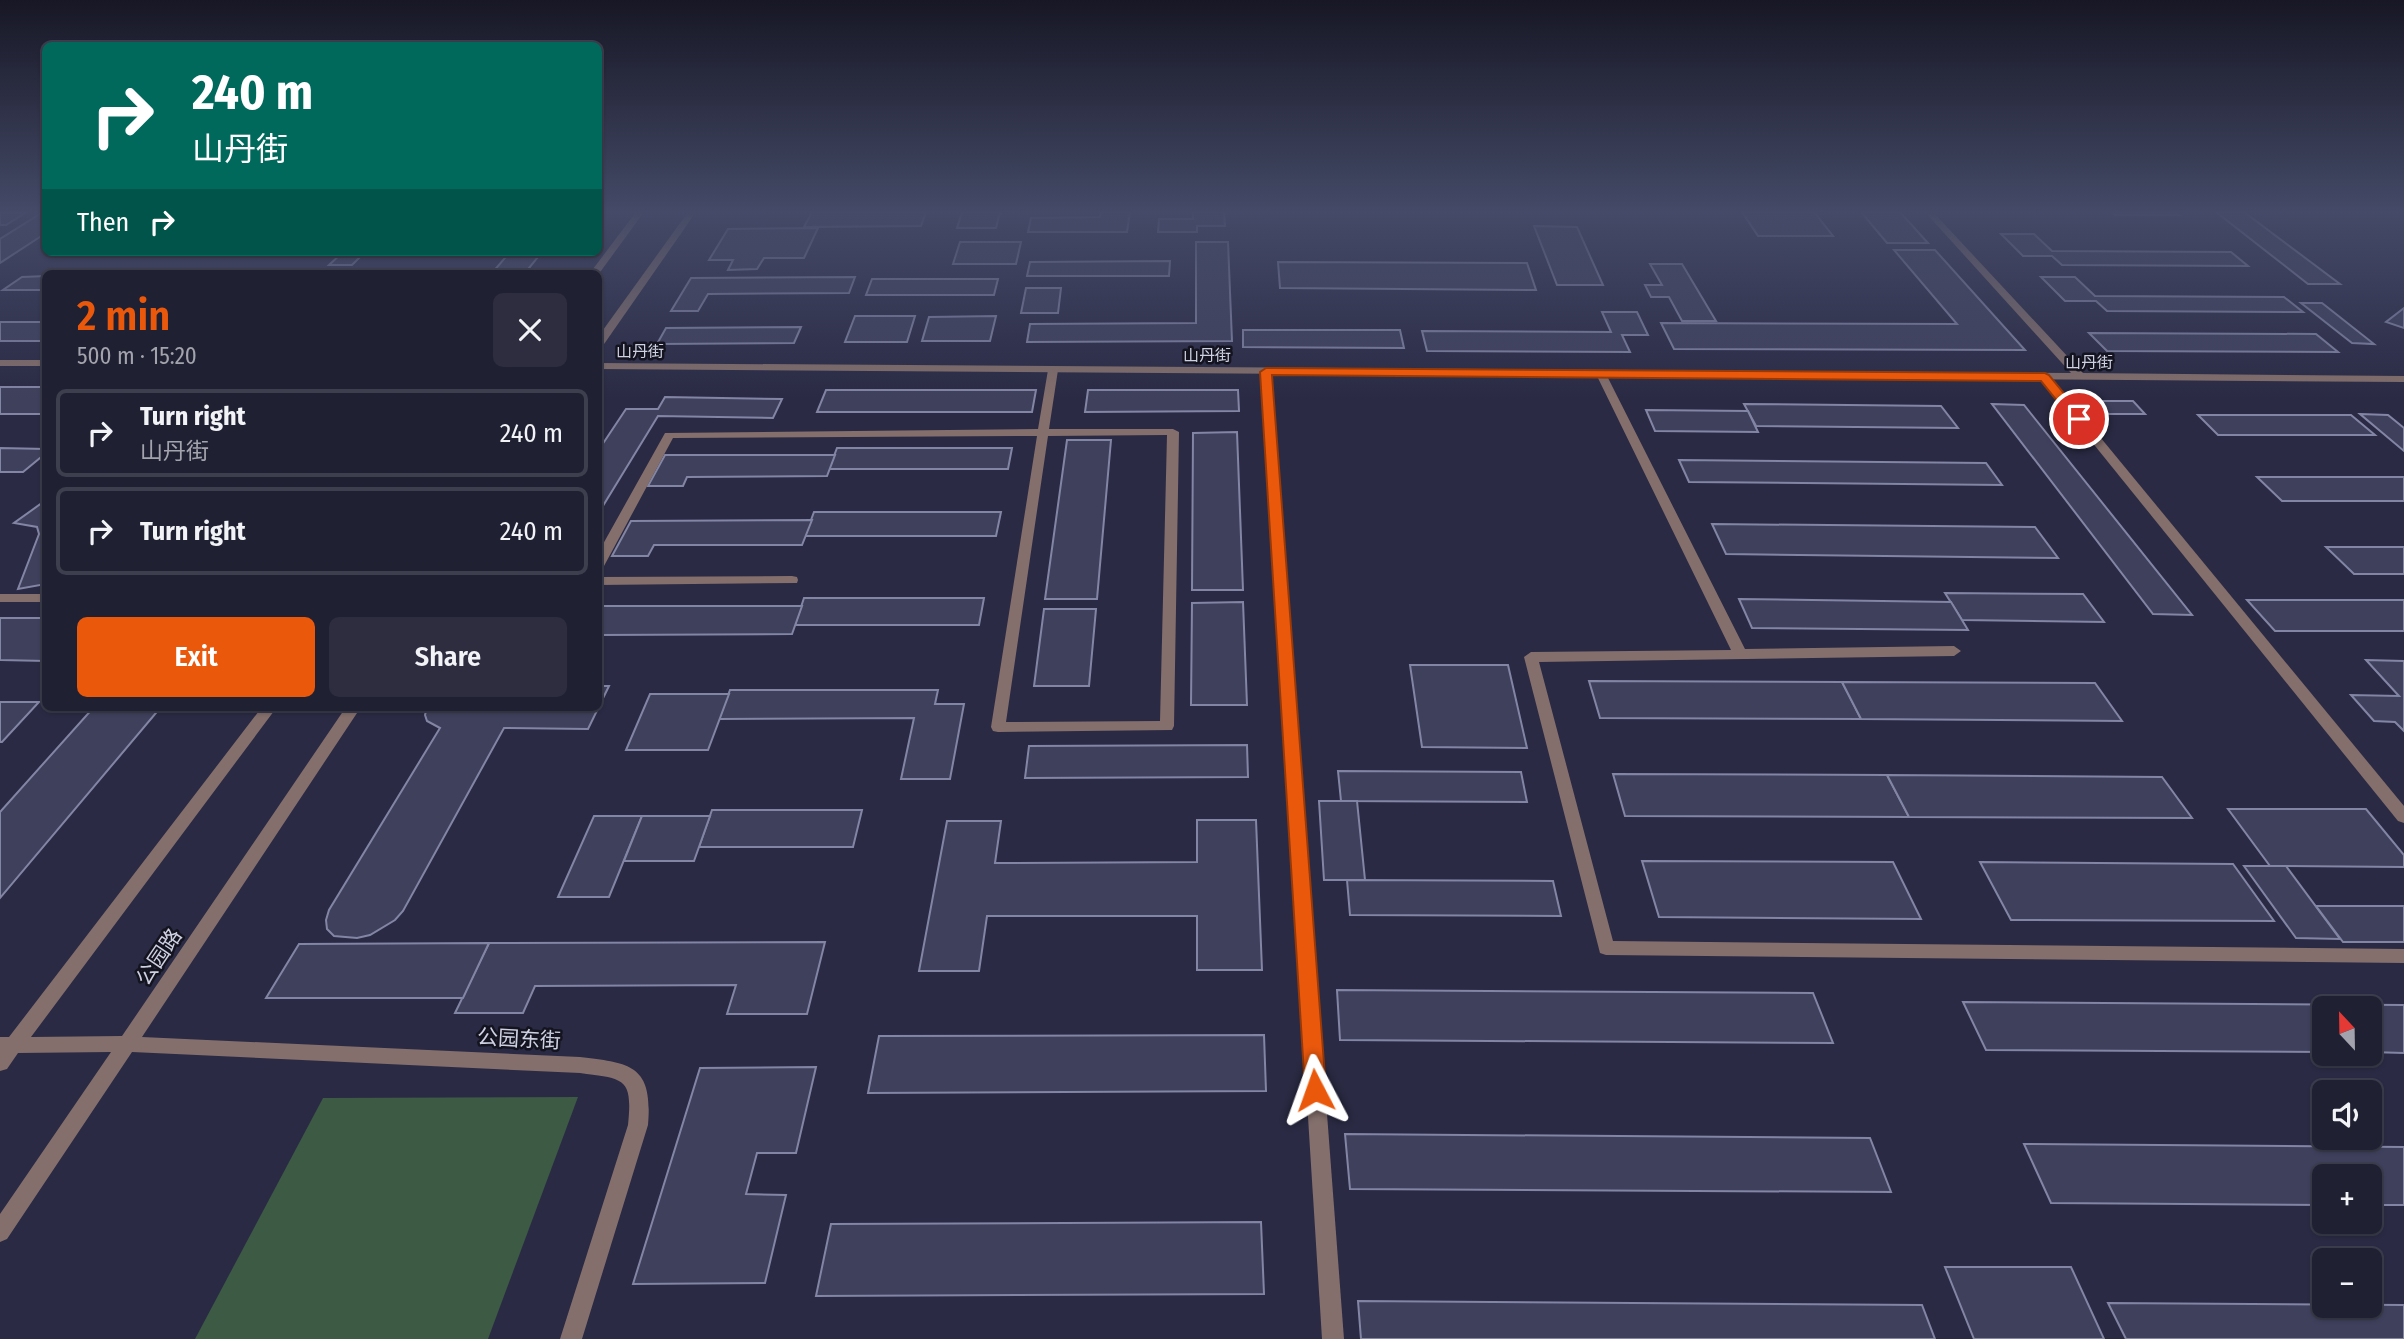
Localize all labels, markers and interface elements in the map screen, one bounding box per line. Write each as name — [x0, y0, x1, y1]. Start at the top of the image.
text: 240 m — [192, 63, 313, 122]
icon: right — [77, 70, 168, 161]
text: 山丹街 — [192, 130, 288, 168]
icon: right — [143, 203, 181, 241]
text: Then — [77, 207, 129, 238]
text: 2 min — [77, 291, 170, 341]
button: close — [493, 293, 567, 367]
text: 500 m · 15:20 — [77, 342, 197, 370]
street label: 山丹街 — [616, 342, 664, 361]
street label: 山丹街 — [1183, 346, 1231, 365]
street label: 山丹街 — [2065, 353, 2113, 372]
pin — [2049, 389, 2109, 449]
icon: arrive — [2060, 400, 2098, 438]
text: Turn right — [140, 401, 246, 432]
icon: right — [81, 414, 119, 452]
text: 240 m — [500, 418, 563, 449]
text: 山丹街 — [140, 437, 209, 465]
icon: right — [81, 512, 119, 550]
text: Turn right — [140, 516, 246, 547]
text: 240 m — [500, 516, 563, 547]
button: Exit — [77, 617, 315, 697]
button: Share — [329, 617, 567, 697]
street label: 公园路 — [131, 924, 187, 990]
north arrow — [2312, 996, 2382, 1066]
map controls — [2312, 996, 2382, 1318]
street label: 公园东街 — [476, 1024, 562, 1054]
position arrow — [1278, 1053, 1352, 1127]
button: sound — [2312, 1080, 2382, 1150]
button: + — [2312, 1164, 2382, 1234]
button: − — [2312, 1248, 2382, 1318]

